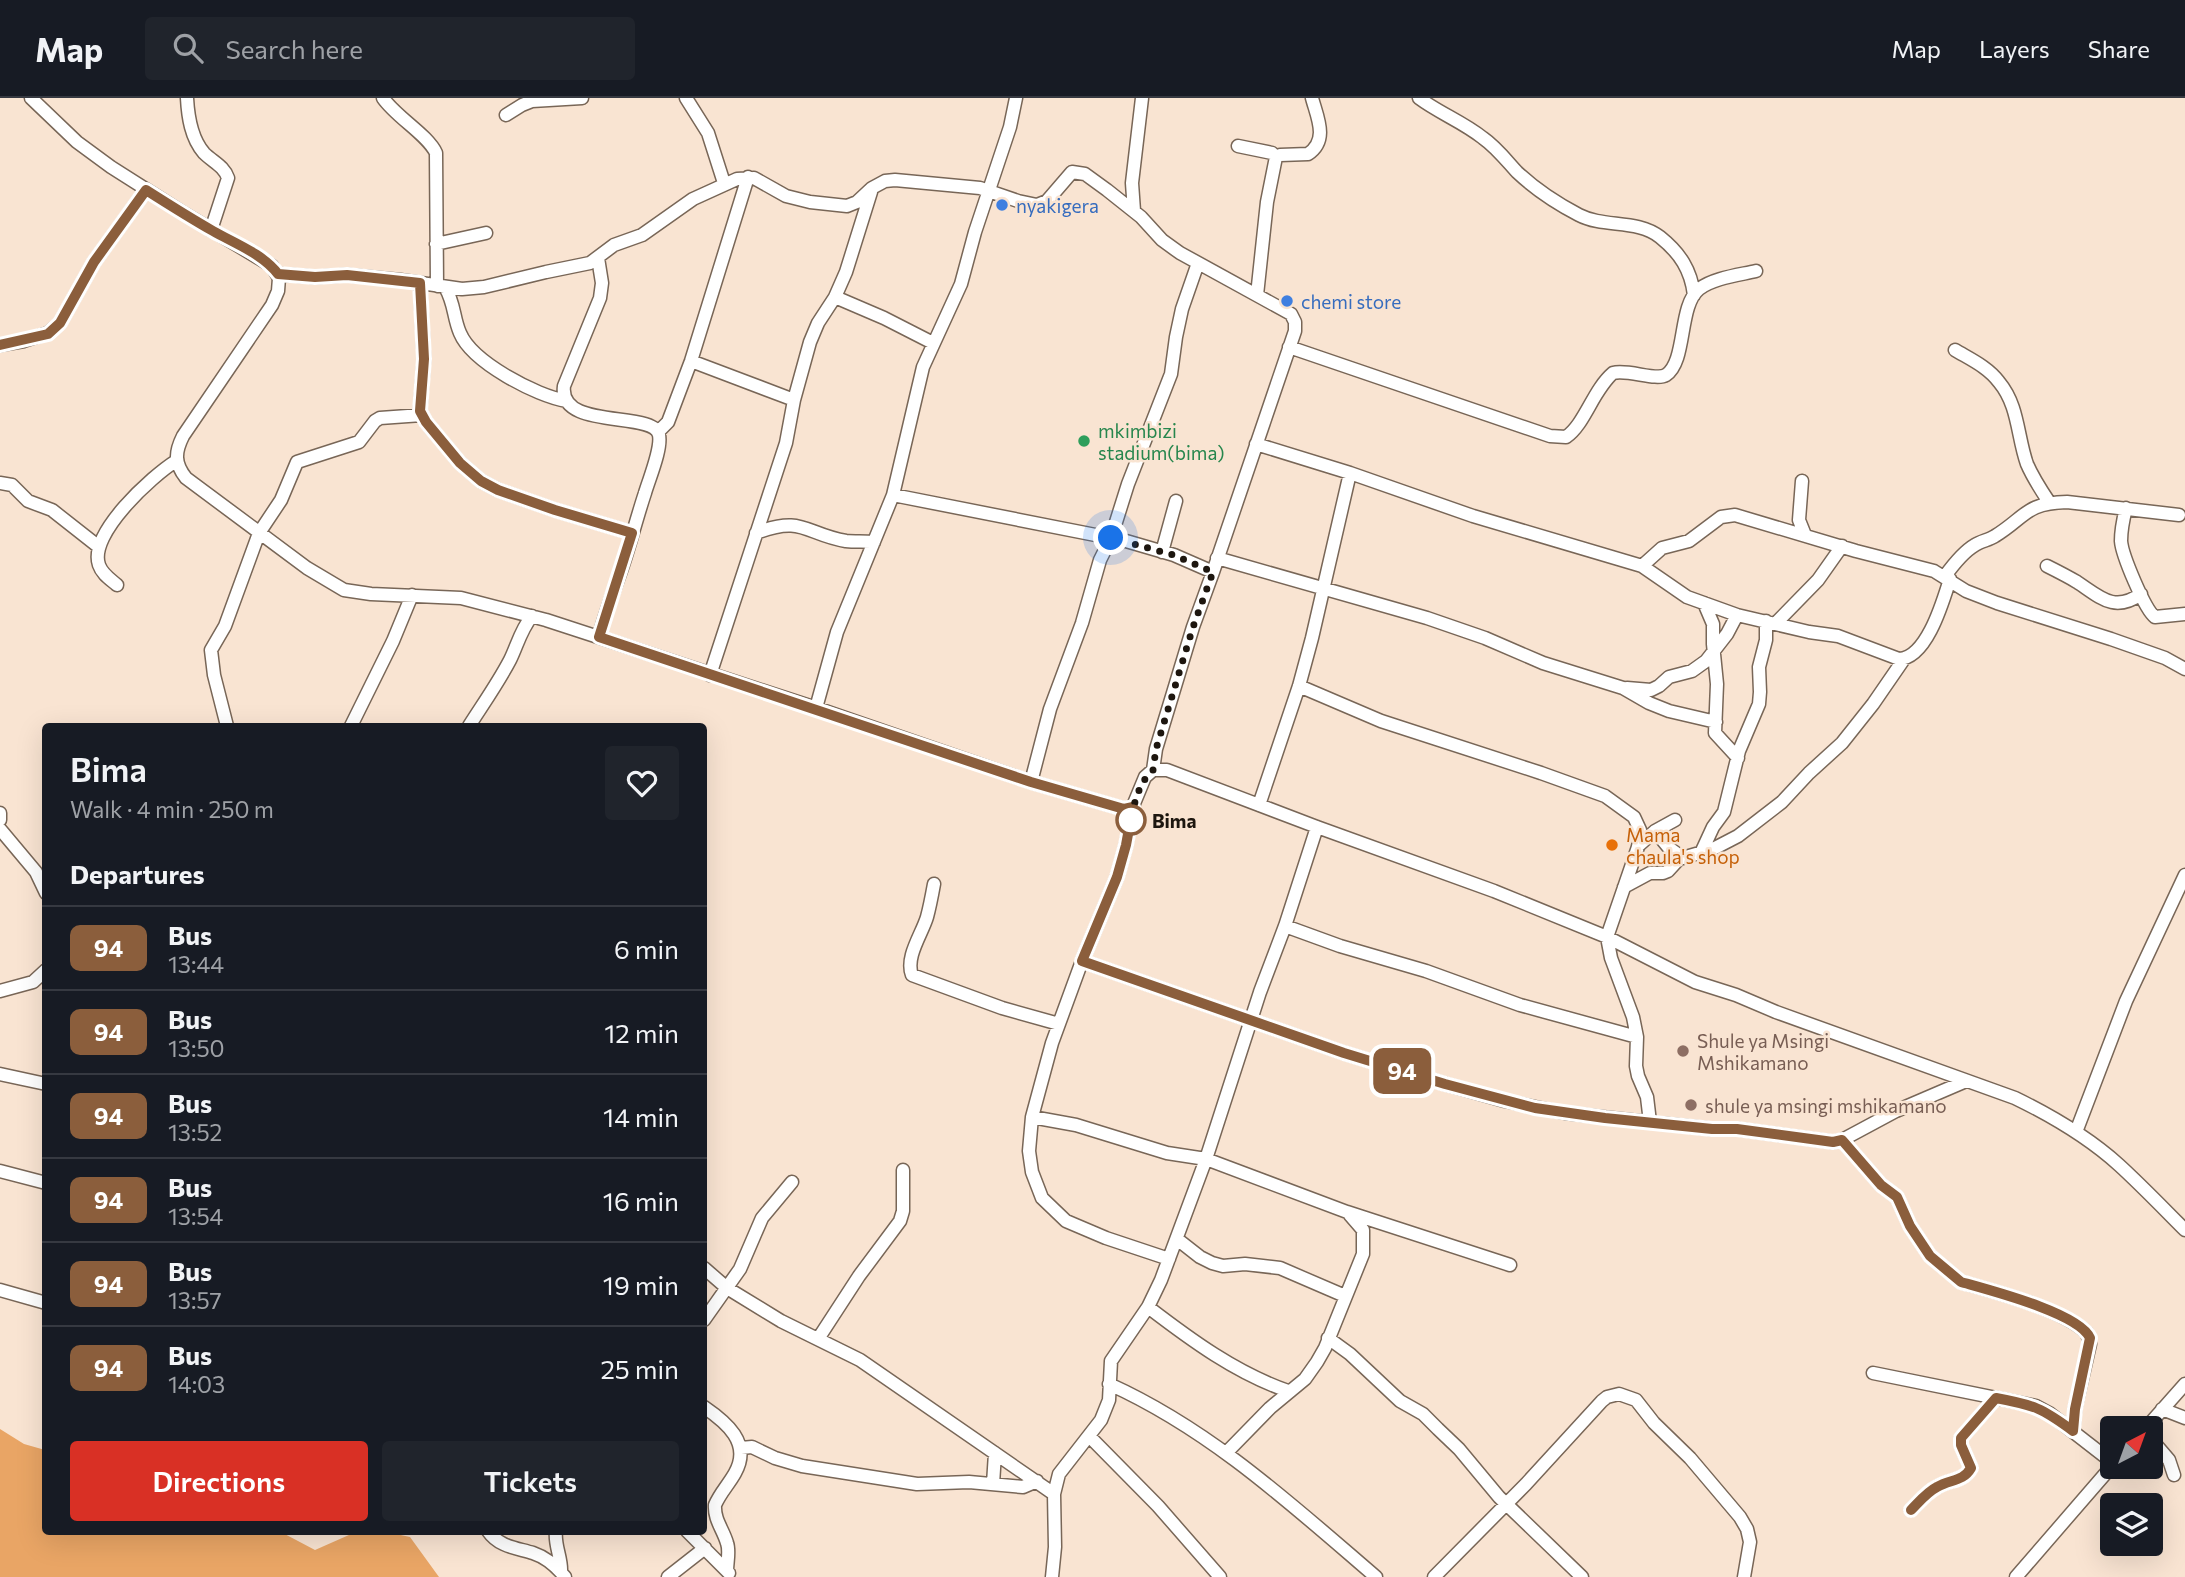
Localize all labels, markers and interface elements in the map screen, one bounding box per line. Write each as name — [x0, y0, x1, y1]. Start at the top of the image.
search box — [145, 17, 635, 80]
text: Map — [35, 28, 103, 69]
icon: search — [169, 29, 207, 67]
text: Search here — [225, 33, 363, 64]
text: Map — [1892, 34, 1941, 63]
text: Layers — [1979, 34, 2050, 63]
text: Share — [2088, 34, 2150, 63]
place label: nyakigera — [1016, 194, 1099, 217]
marker: nyakigera — [994, 197, 1010, 213]
place label: chemi store — [1301, 290, 1401, 313]
marker: chemi store — [1279, 293, 1295, 309]
place label: mkimbizi stadium(bima) — [1098, 419, 1225, 464]
marker: mkimbizi stadium(bima) — [1076, 433, 1092, 449]
your location — [1093, 520, 1128, 555]
button: heart — [605, 746, 679, 820]
text: Bima — [70, 748, 147, 789]
text: Walk · 4 min · 250 m — [70, 795, 274, 823]
marker: Bima — [1116, 805, 1146, 835]
place label: Bima — [1152, 809, 1196, 832]
place label: Mama chaula's shop — [1626, 823, 1740, 868]
marker: Mama chaula's shop — [1604, 837, 1620, 853]
text: Departures — [70, 858, 205, 889]
text: Bus — [168, 919, 212, 950]
text: 94 — [94, 933, 123, 962]
text: 6 min — [614, 933, 679, 964]
text: 13:44 — [168, 950, 224, 978]
text: Bus — [168, 1003, 212, 1034]
text: 94 — [94, 1017, 123, 1046]
text: 12 min — [604, 1017, 679, 1048]
place label: Shule ya Msingi Mshikamano — [1697, 1029, 1829, 1074]
text: 13:50 — [168, 1034, 225, 1062]
marker: Shule ya Msingi Mshikamano — [1675, 1043, 1691, 1059]
line badge: 94 — [1370, 1048, 1434, 1094]
text: 94 — [1387, 1056, 1417, 1085]
text: Bus — [168, 1087, 212, 1118]
place label: shule ya msingi mshikamano — [1705, 1094, 1947, 1117]
marker: shule ya msingi mshikamano — [1683, 1097, 1699, 1113]
text: 94 — [94, 1101, 123, 1130]
text: 14 min — [603, 1101, 679, 1132]
text: 13:52 — [168, 1118, 222, 1146]
text: Bus — [168, 1171, 212, 1202]
text: 94 — [94, 1185, 123, 1214]
text: 16 min — [603, 1185, 679, 1216]
text: 13:54 — [168, 1202, 223, 1230]
text: Bus — [168, 1255, 212, 1286]
text: 94 — [94, 1269, 123, 1298]
text: 19 min — [603, 1269, 679, 1300]
text: 13:57 — [168, 1286, 222, 1314]
text: Bus — [168, 1339, 212, 1370]
text: 94 — [94, 1353, 123, 1382]
text: 25 min — [600, 1353, 679, 1384]
text: 14:03 — [168, 1370, 225, 1398]
north arrow — [2100, 1416, 2163, 1479]
map controls — [2100, 1416, 2163, 1556]
button: Directions — [70, 1441, 368, 1521]
button: Tickets — [382, 1441, 679, 1521]
button: layers — [2100, 1493, 2163, 1556]

